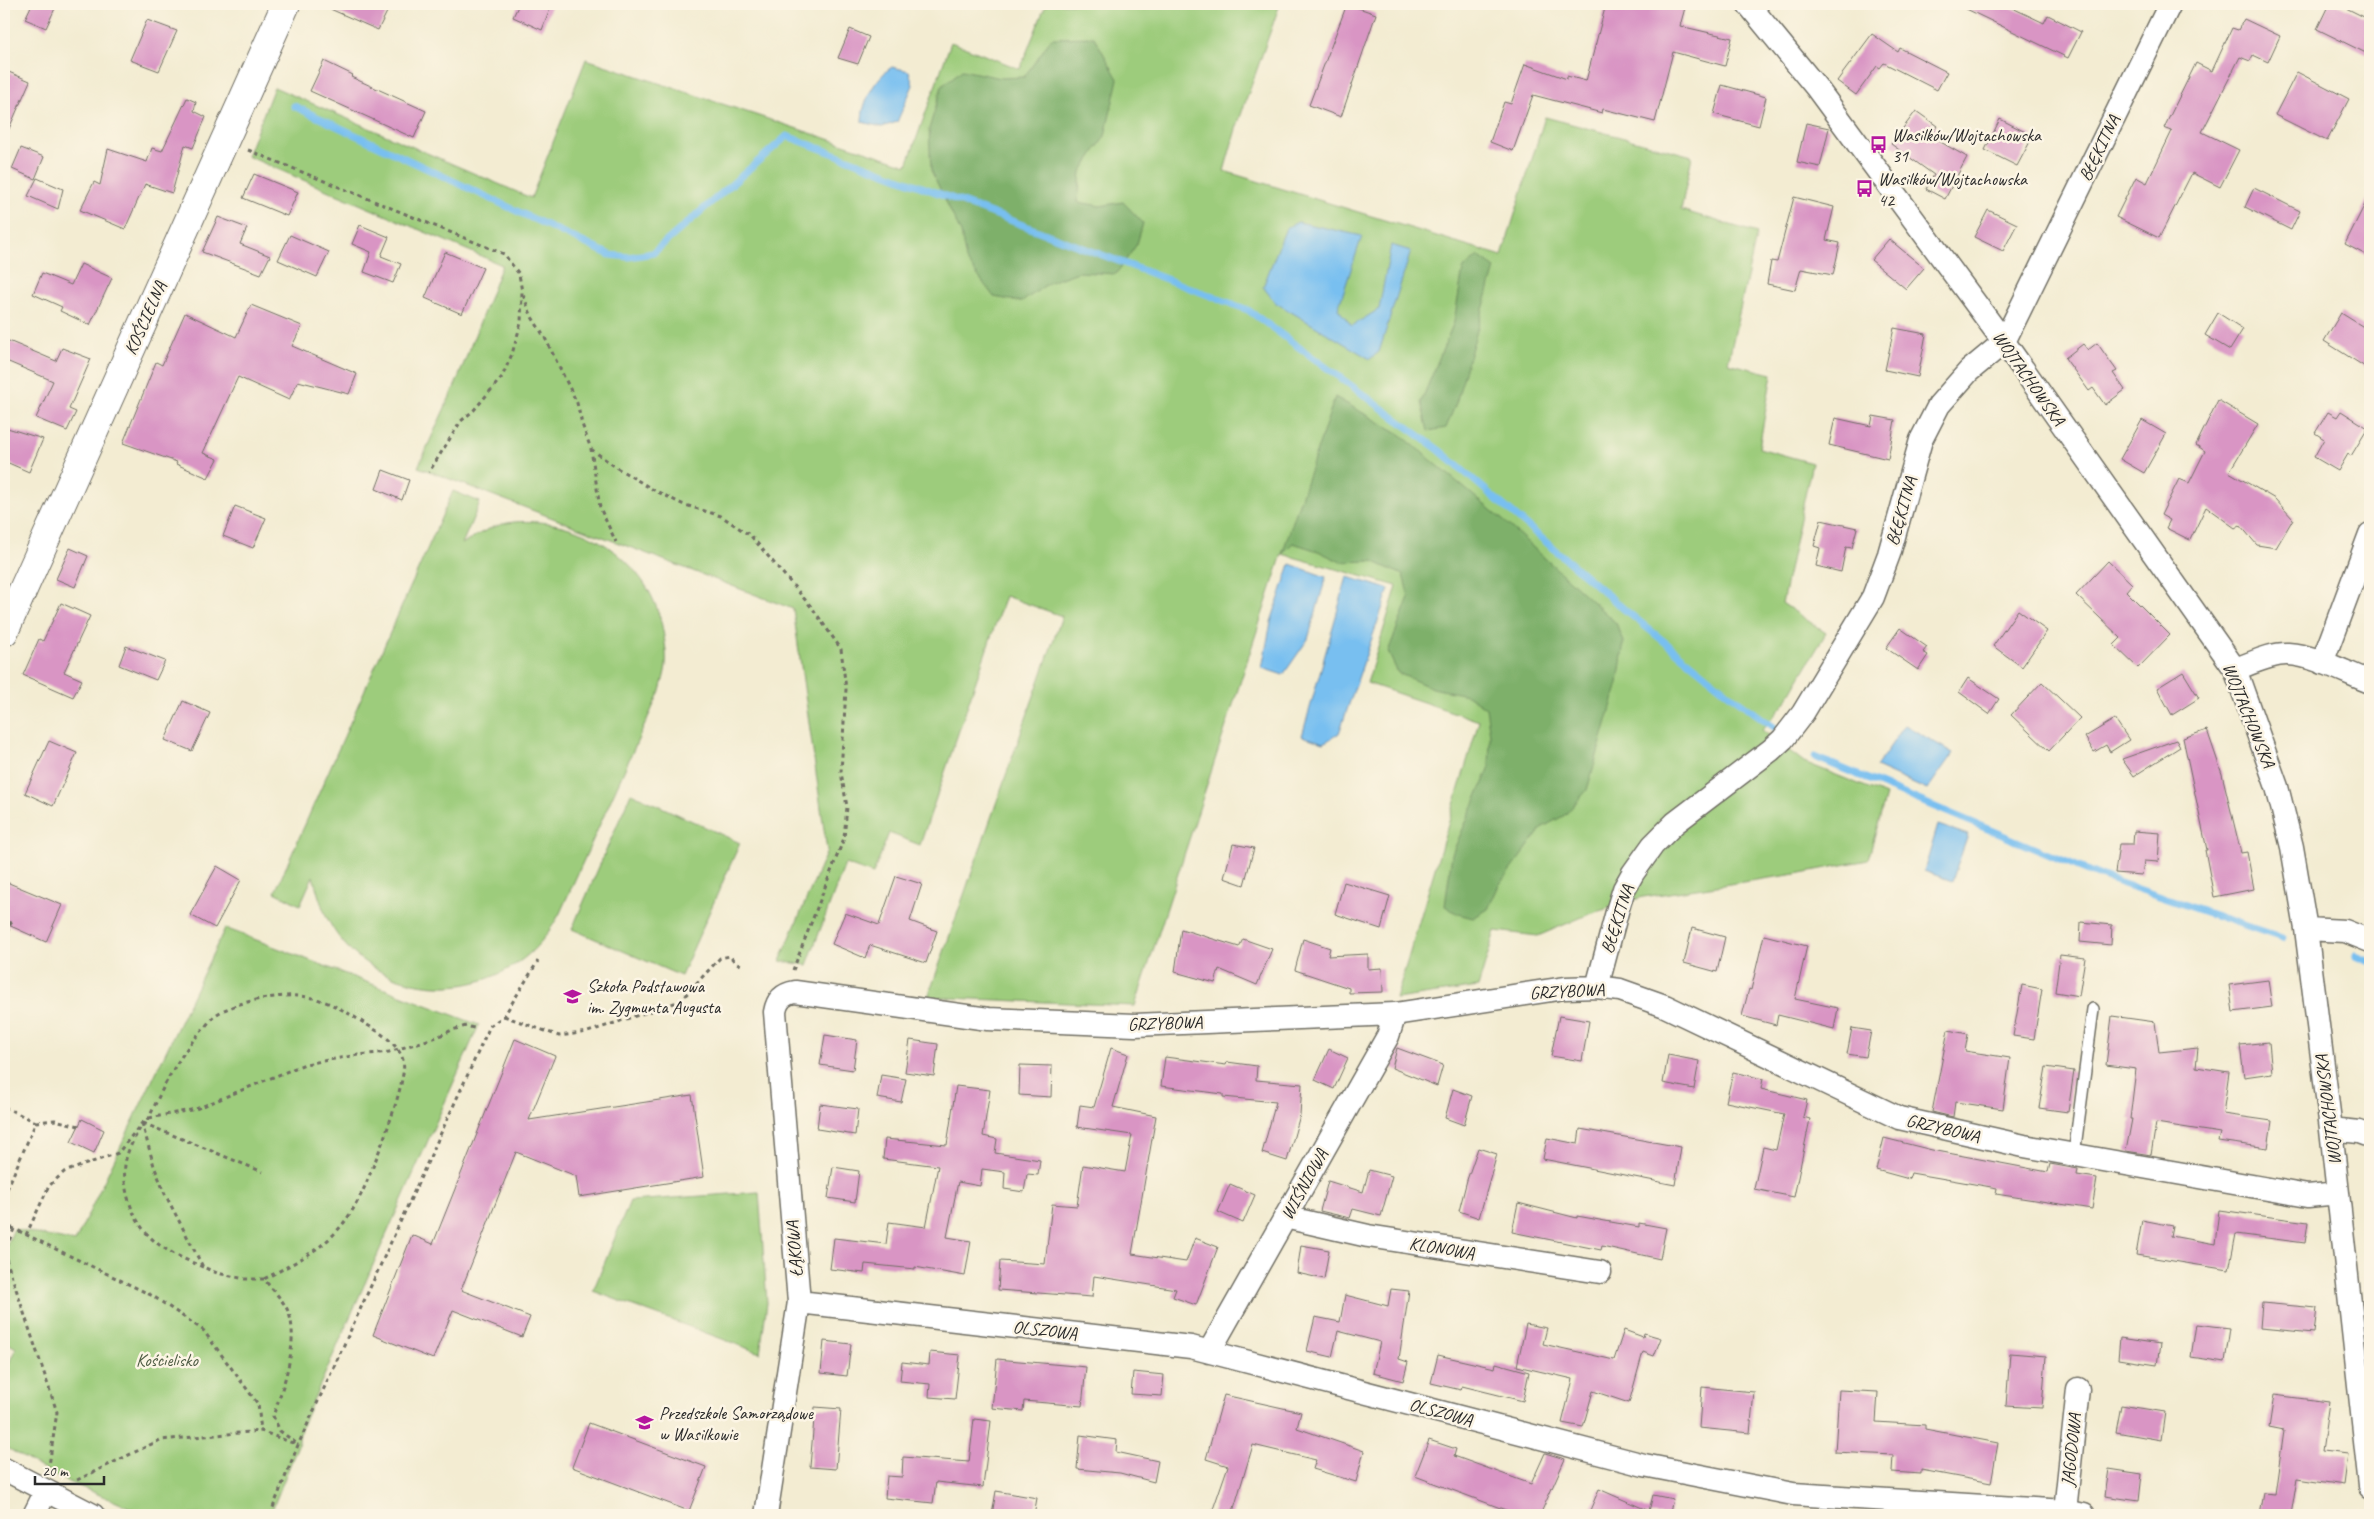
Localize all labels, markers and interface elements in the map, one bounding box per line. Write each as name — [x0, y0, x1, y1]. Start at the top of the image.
street label: BŁĘKITNA — [2074, 111, 2125, 185]
place label: Wasilków/Wojtachowska 31 — [1892, 124, 2042, 167]
bus stop icon: Wasilków/Wojtachowska 31 — [1868, 135, 1888, 155]
place label: Wasilków/Wojtachowska 42 — [1878, 168, 2028, 211]
bus stop icon: Wasilków/Wojtachowska 42 — [1854, 179, 1874, 199]
street label: KOŚCIELNA — [119, 277, 171, 358]
street label: WOJTACHOWSKA — [1988, 326, 2070, 430]
street label: BŁĘKITNA — [1881, 473, 1922, 548]
street label: WOJTACHOWSKA — [2218, 660, 2280, 771]
street label: BŁĘKITNA — [1596, 881, 1639, 956]
place label: Szkoła Podstawowa im. Zygmunta Augusta — [587, 975, 722, 1018]
street label: GRZYBOWA — [1529, 978, 1606, 1004]
school or university icon: Szkoła Podstawowa im. Zygmunta Augusta — [563, 986, 583, 1006]
street label: GRZYBOWA — [1127, 1011, 1204, 1035]
street label: WOJTACHOWSKA — [2310, 1053, 2346, 1166]
street label: GRZYBOWA — [1904, 1109, 1983, 1147]
street label: WIŚNIOWA — [1276, 1144, 1333, 1223]
street label: ŁĄKOWA — [781, 1219, 807, 1278]
street label: KLONOWA — [1408, 1232, 1477, 1264]
street label: OLSZOWA — [1012, 1316, 1079, 1344]
park label: Kościelisko — [136, 1349, 200, 1371]
street label: OLSZOWA — [1407, 1393, 1476, 1431]
place label: Przedszkole Samorządowe w Wasilkowie — [659, 1402, 814, 1445]
street label: JAGODOWA — [2056, 1411, 2086, 1489]
school or university icon: Przedszkole Samorządowe w Wasilkowie — [635, 1413, 655, 1433]
scale bar — [35, 1454, 104, 1486]
text: 20 m — [42, 1462, 69, 1481]

